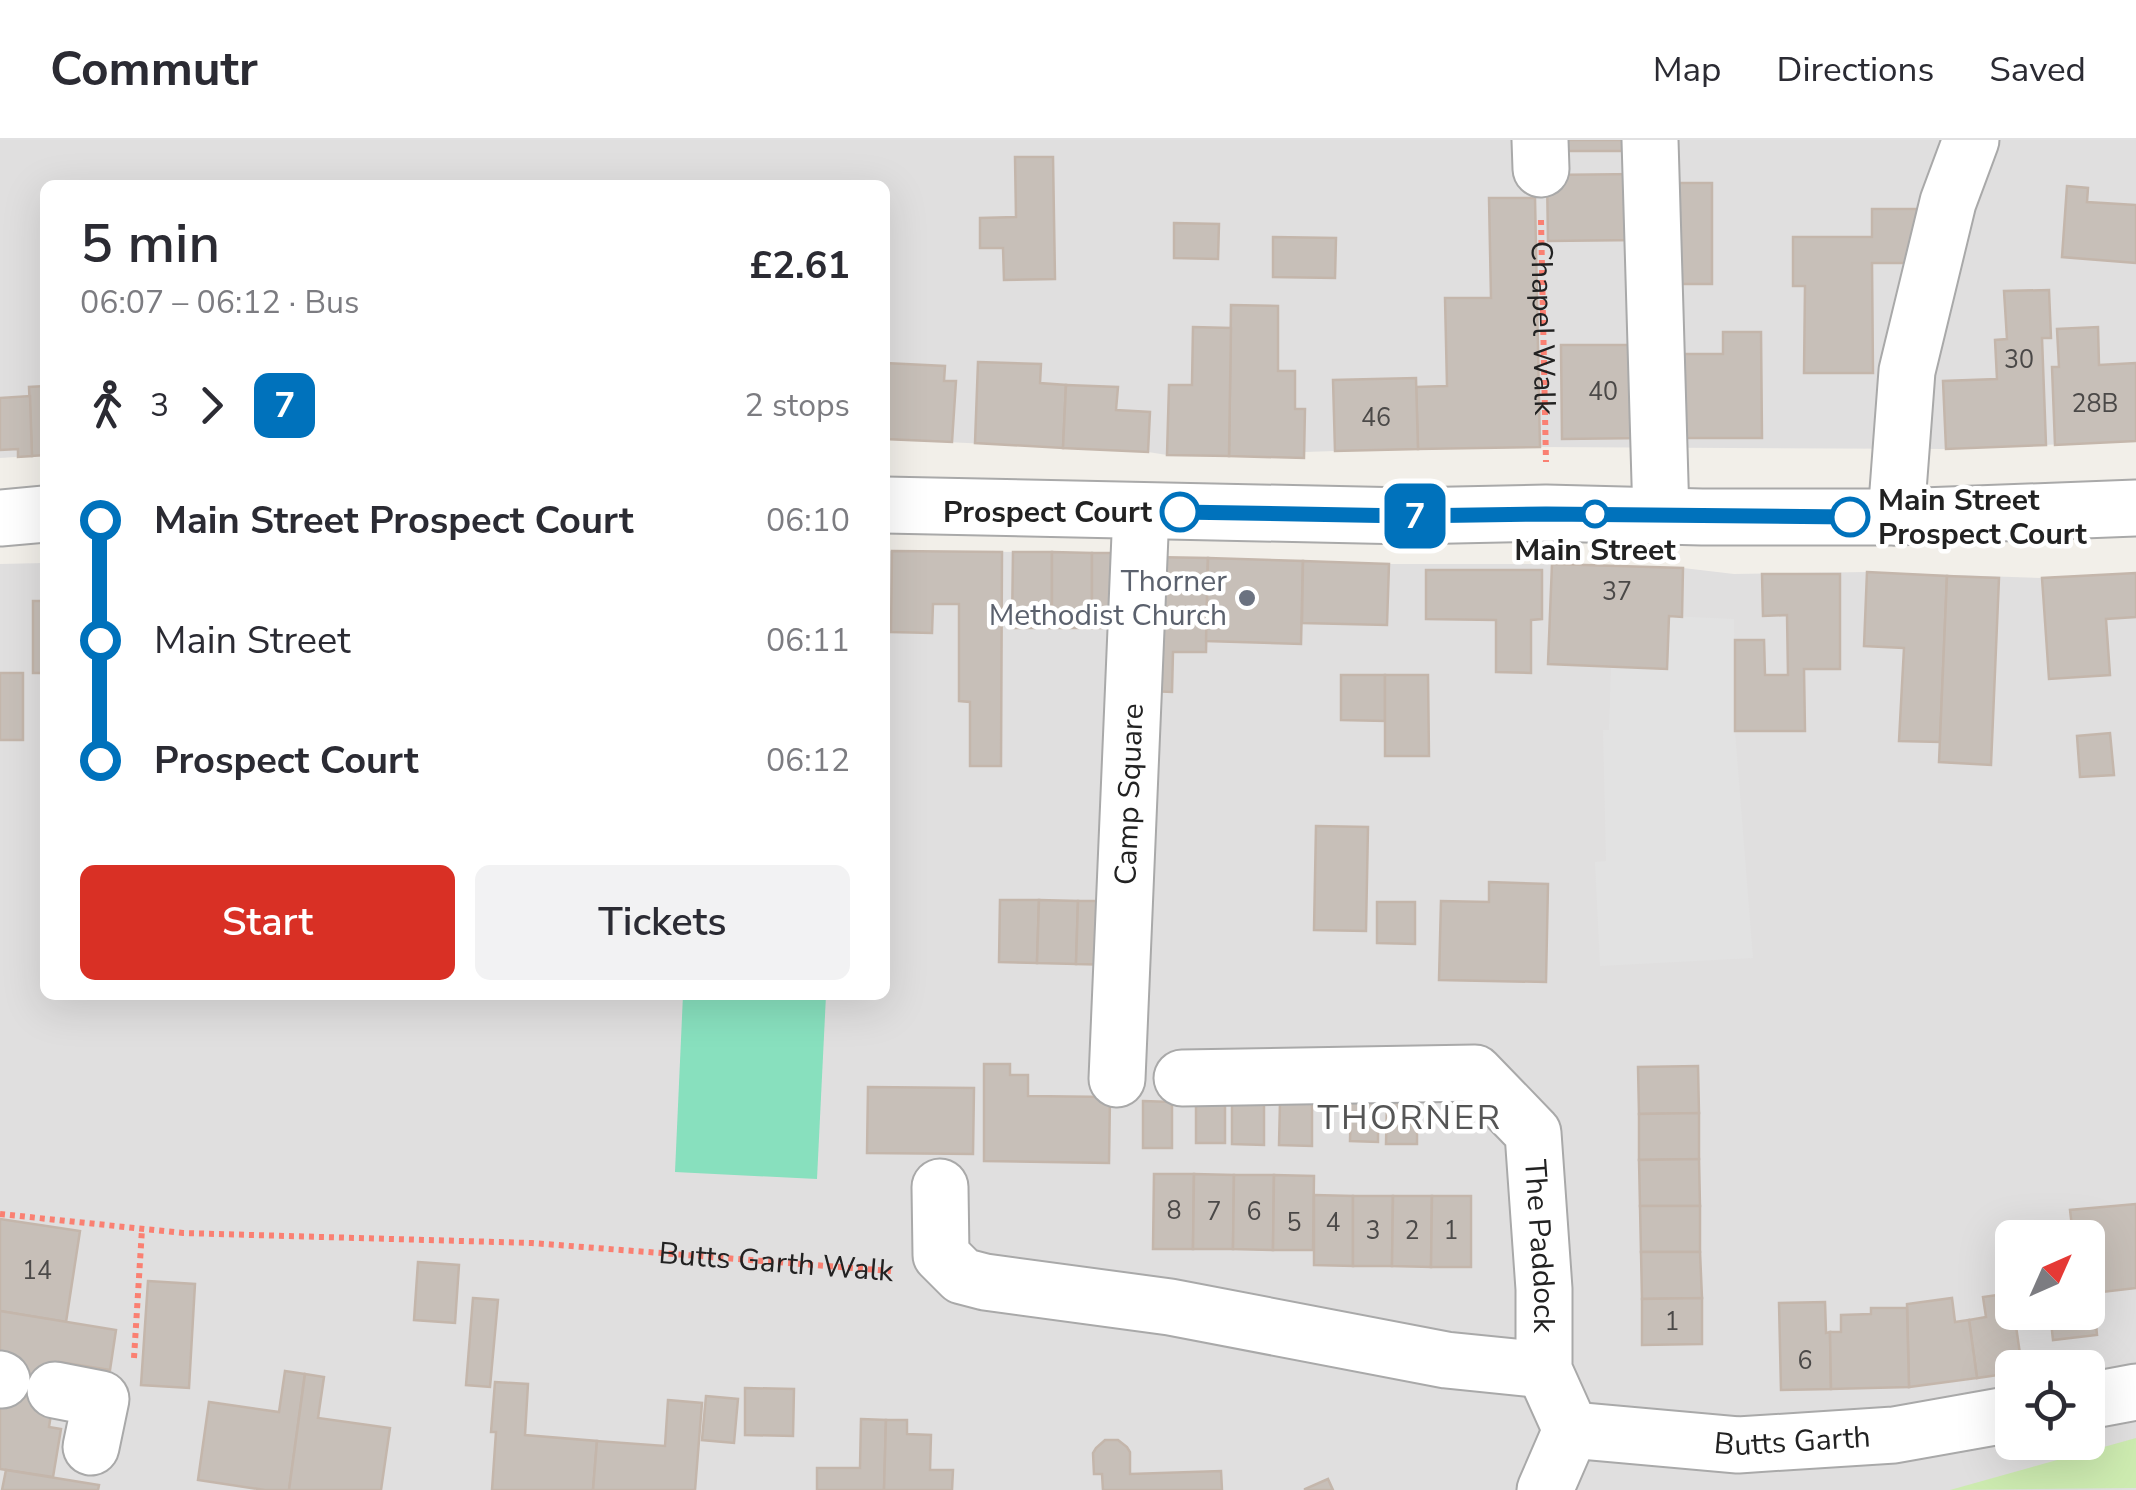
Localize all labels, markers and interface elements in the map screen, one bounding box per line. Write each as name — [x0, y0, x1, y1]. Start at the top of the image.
text: Commutr — [50, 36, 258, 102]
text: Map — [1653, 46, 1722, 93]
text: Directions — [1777, 46, 1934, 93]
text: Saved — [1989, 46, 2086, 93]
text: 5 min — [80, 206, 220, 281]
text: £2.61 — [749, 240, 850, 291]
street label: Chapel Walk — [1521, 240, 1566, 417]
text: 06:07 – 06:12 · Bus — [80, 281, 359, 324]
house number: 30 — [2004, 343, 2034, 377]
house number: 40 — [1588, 375, 1618, 409]
icon: walk — [80, 378, 135, 433]
icon: forward — [184, 378, 239, 433]
text: 7 — [274, 382, 295, 429]
text: 3 — [150, 384, 169, 427]
text: 2 stops — [744, 384, 850, 427]
house number: 28B — [2072, 387, 2118, 421]
house number: 46 — [1361, 401, 1391, 435]
place label: Main Street Prospect Court — [1878, 480, 2087, 555]
line badge: 7 — [1382, 484, 1448, 548]
place label: Prospect Court — [943, 492, 1152, 533]
marker: Prospect Court — [1161, 493, 1199, 531]
text: 7 — [1404, 493, 1426, 540]
text: Main Street Prospect Court — [154, 495, 634, 546]
marker: Main Street Prospect Court — [1831, 498, 1869, 536]
text: 06:10 — [766, 499, 850, 542]
marker: Main Street — [1582, 501, 1608, 527]
place label: Main Street — [1514, 530, 1676, 571]
place label: Thorner Methodist Church — [989, 561, 1227, 636]
house number: 37 — [1602, 575, 1632, 609]
marker: Thorner Methodist Church — [1236, 587, 1258, 609]
text: Main Street — [154, 615, 350, 666]
text: 06:11 — [766, 619, 850, 662]
street label: Camp Square — [1105, 703, 1153, 886]
text: Prospect Court — [154, 735, 419, 786]
text: 06:12 — [766, 739, 850, 782]
button: Start — [80, 865, 455, 980]
button: Tickets — [475, 865, 850, 980]
district label: THORNER — [1317, 1094, 1503, 1141]
street label: The Paddock — [1514, 1158, 1565, 1334]
house number: 8 — [1166, 1194, 1182, 1228]
house number: 7 — [1206, 1195, 1222, 1229]
house number: 6 — [1246, 1195, 1262, 1229]
house number: 5 — [1286, 1206, 1302, 1240]
house number: 4 — [1325, 1206, 1341, 1240]
house number: 3 — [1365, 1214, 1381, 1248]
house number: 2 — [1404, 1214, 1420, 1248]
house number: 1 — [1443, 1214, 1459, 1248]
north arrow — [1995, 1220, 2105, 1330]
map controls — [1995, 1220, 2105, 1460]
street label: Butts Garth Walk — [657, 1232, 896, 1292]
house number: 14 — [22, 1254, 52, 1288]
house number: 1 — [1664, 1305, 1680, 1339]
house number: 6 — [1797, 1344, 1813, 1378]
button: locate — [1995, 1350, 2105, 1460]
street label: Butts Garth — [1712, 1416, 1872, 1466]

